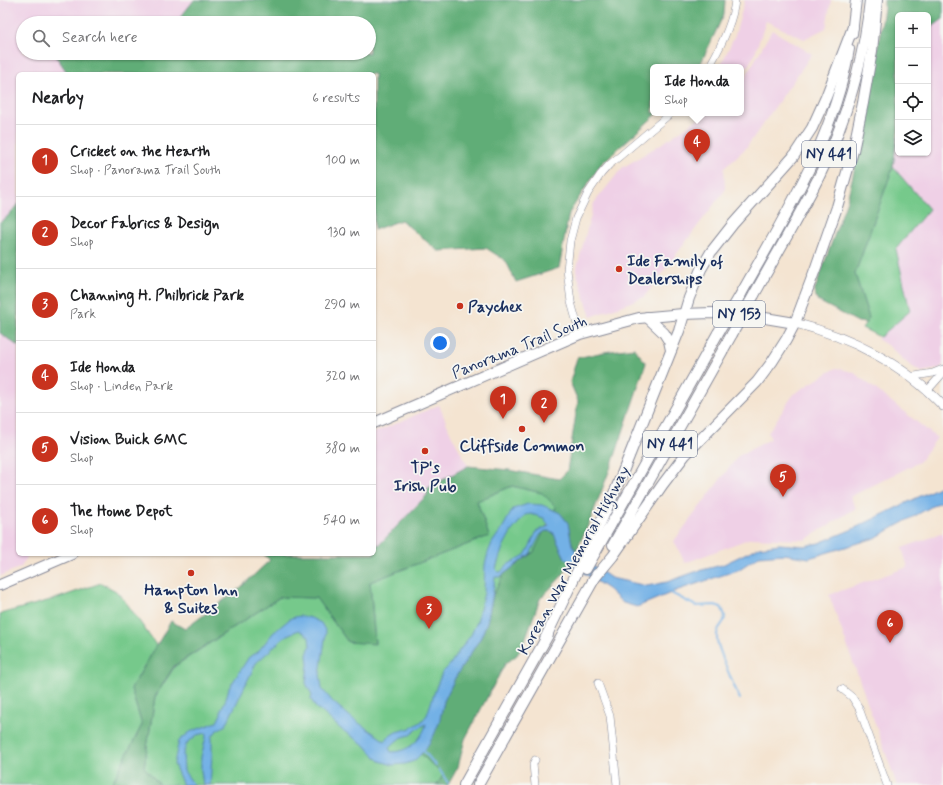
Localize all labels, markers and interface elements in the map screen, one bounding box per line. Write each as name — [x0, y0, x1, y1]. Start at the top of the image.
map controls — [895, 12, 931, 156]
button: + — [895, 12, 931, 48]
search box — [16, 16, 376, 60]
icon: search — [30, 27, 52, 49]
text: Search here — [62, 28, 138, 48]
button: − — [895, 48, 931, 84]
popup — [650, 64, 744, 116]
text: Ide Honda — [664, 72, 730, 92]
button: locate — [895, 84, 931, 120]
text: Nearby — [32, 87, 84, 109]
text: 6 results — [312, 90, 360, 107]
text: Shop — [664, 92, 688, 109]
button: layers — [895, 120, 931, 156]
pin: 4 — [684, 129, 710, 162]
road number: NY 441 — [802, 141, 856, 167]
text: Cricket on the Hearth — [70, 142, 210, 162]
text: 1 — [42, 152, 48, 169]
text: 100 m — [325, 152, 360, 169]
text: Shop · Panorama Trail South — [70, 162, 221, 179]
text: Decor Fabrics & Design — [70, 214, 219, 234]
text: 2 — [42, 224, 48, 241]
text: 130 m — [327, 224, 360, 241]
text: Shop — [70, 234, 94, 251]
place label: Ide Family of Dealerships — [627, 251, 724, 290]
marker: Ide Family of Dealerships — [614, 264, 624, 274]
text: Channing H. Philbrick Park — [70, 286, 244, 306]
text: 3 — [42, 296, 48, 313]
text: 290 m — [324, 296, 360, 313]
place label: Paychex — [468, 297, 522, 318]
marker: Paychex — [455, 301, 465, 311]
road number: NY 153 — [713, 301, 765, 327]
text: Park — [70, 306, 96, 323]
street label: Panorama Trail South — [449, 311, 590, 384]
your location — [430, 333, 450, 353]
text: Ide Honda — [70, 358, 136, 378]
text: 4 — [41, 368, 49, 385]
text: 320 m — [326, 368, 360, 385]
text: Shop · Linden Park — [70, 378, 173, 395]
pin: 1 — [490, 386, 516, 419]
pin: 2 — [531, 390, 557, 423]
marker: Cliffside Common — [517, 424, 527, 434]
text: Vision Buick GMC — [70, 430, 187, 450]
road number: NY 441 — [643, 431, 697, 457]
place label: Cliffside Common — [460, 436, 584, 457]
text: 5 — [41, 440, 49, 457]
text: 380 m — [325, 440, 360, 457]
marker: TP's Irish Pub — [420, 446, 430, 456]
text: Shop — [70, 450, 94, 467]
place label: TP's Irish Pub — [394, 458, 457, 497]
street label: Korean War Memorial Highway — [513, 462, 636, 659]
pin: 5 — [770, 464, 796, 497]
text: The Home Depot — [70, 502, 173, 522]
text: 6 — [42, 512, 48, 529]
text: 540 m — [323, 512, 360, 529]
text: Shop — [70, 522, 94, 539]
marker: Hampton Inn & Suites — [186, 568, 196, 578]
place label: Hampton Inn & Suites — [144, 580, 238, 619]
pin: 3 — [416, 596, 442, 629]
pin: 6 — [877, 610, 903, 643]

